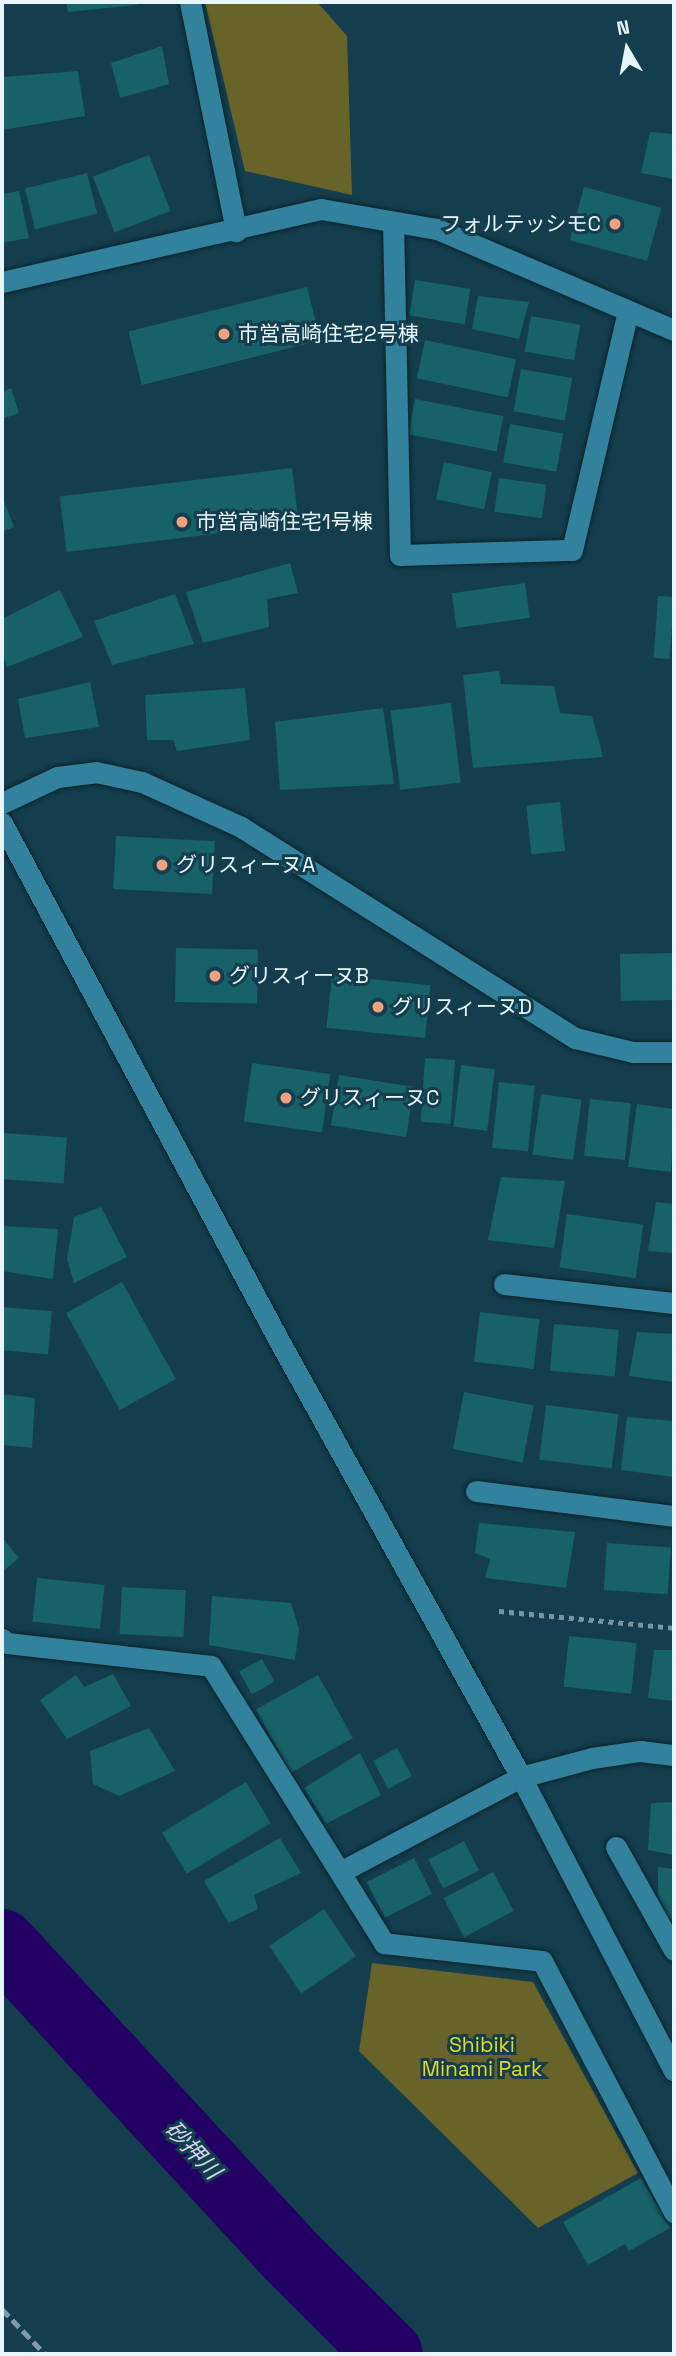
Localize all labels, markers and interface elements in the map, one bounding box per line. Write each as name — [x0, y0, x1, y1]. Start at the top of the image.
north arrow — [592, 14, 662, 84]
text: N — [615, 14, 632, 41]
place label: フォルテッシモC — [441, 211, 601, 237]
marker: フォルテッシモC — [607, 216, 623, 232]
place label: 市営高崎住宅2号棟 — [238, 321, 419, 347]
marker: 市営高崎住宅2号棟 — [216, 326, 232, 342]
place label: 市営高崎住宅1号棟 — [196, 509, 373, 535]
marker: 市営高崎住宅1号棟 — [174, 514, 190, 530]
place label: グリスィーヌA — [176, 852, 315, 878]
marker: グリスィーヌA — [154, 857, 170, 873]
place label: グリスィーヌB — [229, 963, 369, 989]
marker: グリスィーヌB — [207, 968, 223, 984]
place label: グリスィーヌD — [392, 994, 532, 1020]
marker: グリスィーヌD — [370, 999, 386, 1015]
place label: グリスィーヌC — [300, 1085, 439, 1111]
marker: グリスィーヌC — [278, 1090, 294, 1106]
park label: Shibiki Minami Park — [422, 2032, 542, 2082]
water label: 砂押川 — [159, 2115, 227, 2185]

